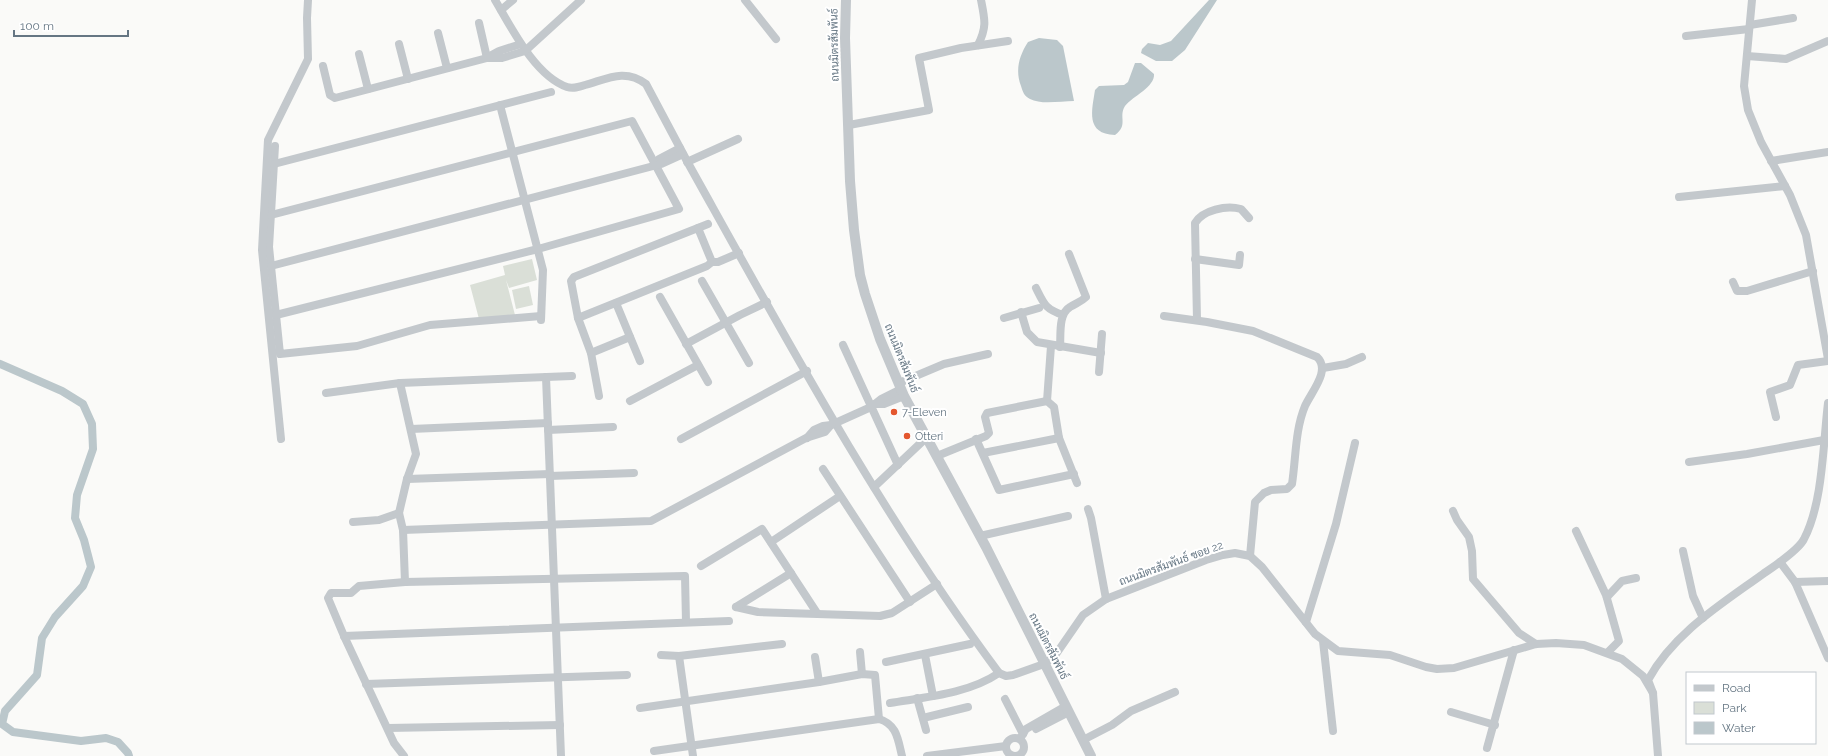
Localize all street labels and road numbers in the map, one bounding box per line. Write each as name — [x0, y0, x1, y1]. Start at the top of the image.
street label: ถนนมิตรสัมพันธ์ — [825, 8, 842, 82]
street label: ถนนมิตรสัมพันธ์ — [882, 321, 923, 395]
street label: ถนนมิตรสัมพันธ์ ซอย 22 — [1117, 537, 1225, 588]
street label: ถนนมิตรสัมพันธ์ — [1026, 610, 1073, 682]

